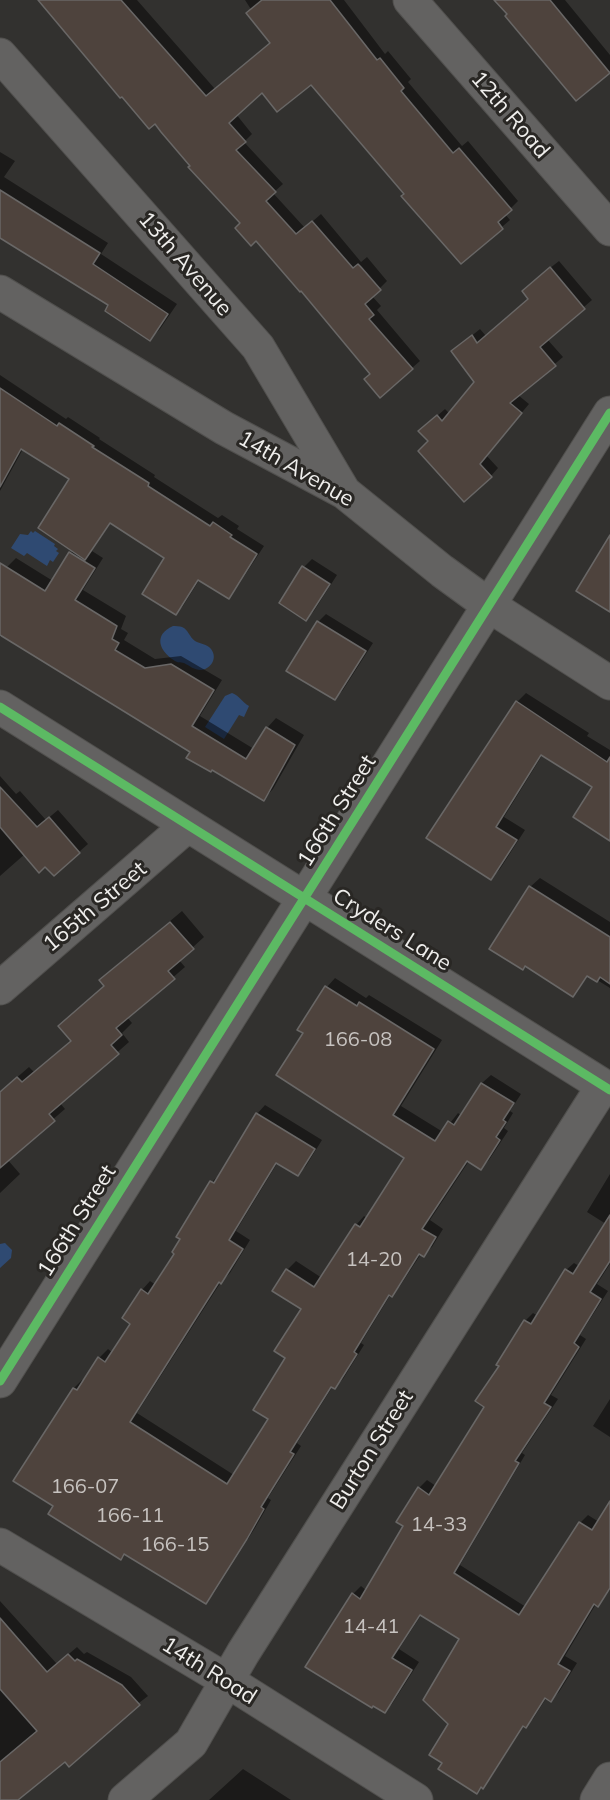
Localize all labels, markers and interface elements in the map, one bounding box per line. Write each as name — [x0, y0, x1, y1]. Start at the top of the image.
street label: 12th Road — [465, 66, 555, 164]
street label: 13th Avenue — [133, 207, 237, 321]
street label: 14th Avenue — [233, 425, 359, 513]
street label: 166th Street — [292, 750, 382, 872]
street label: 165th Street — [38, 856, 152, 958]
street label: Cryders Lane — [328, 883, 456, 977]
house number: 166-08 — [324, 1028, 392, 1052]
street label: 166th Street — [32, 1160, 122, 1282]
house number: 14-20 — [346, 1248, 402, 1272]
street label: Burton Street — [325, 1385, 419, 1515]
house number: 166-07 — [51, 1475, 119, 1499]
house number: 166-11 — [96, 1504, 164, 1528]
house number: 14-33 — [411, 1513, 467, 1537]
house number: 166-15 — [141, 1533, 209, 1557]
house number: 14-41 — [343, 1615, 399, 1639]
street label: 14th Road — [157, 1632, 261, 1710]

